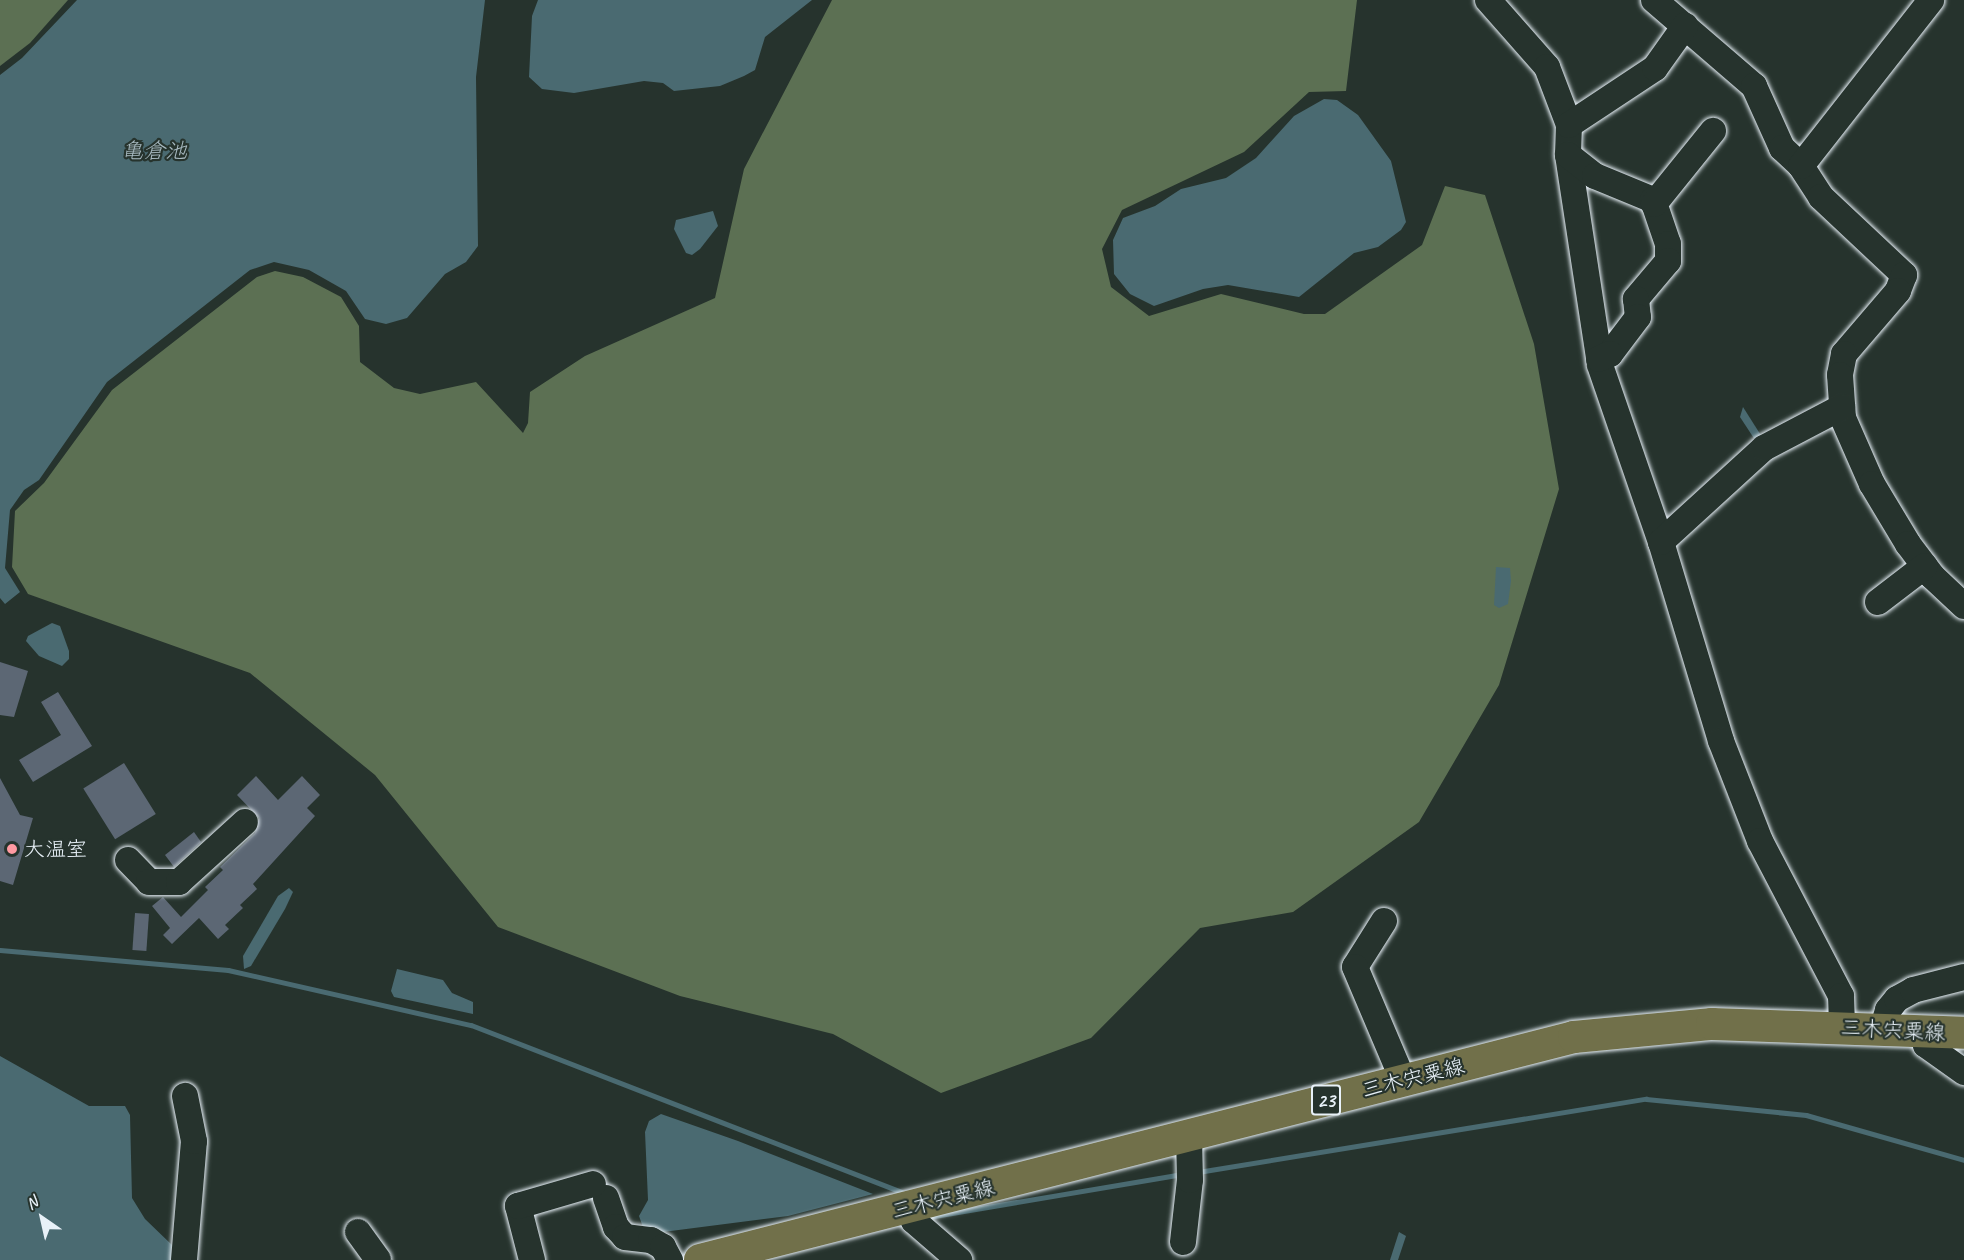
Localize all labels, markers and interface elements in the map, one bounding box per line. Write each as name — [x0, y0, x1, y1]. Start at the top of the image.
water label: 亀倉池 — [121, 139, 187, 165]
place label: 大温室 — [24, 836, 87, 862]
marker: 大温室 — [5, 842, 19, 856]
street label: 三木宍粟線 — [1840, 1015, 1946, 1045]
street label: 三木宍粟線 — [1359, 1053, 1467, 1103]
road number: 23 — [1311, 1083, 1341, 1117]
street label: 三木宍粟線 — [889, 1174, 997, 1224]
north arrow — [12, 1188, 72, 1248]
text: N — [22, 1192, 42, 1214]

